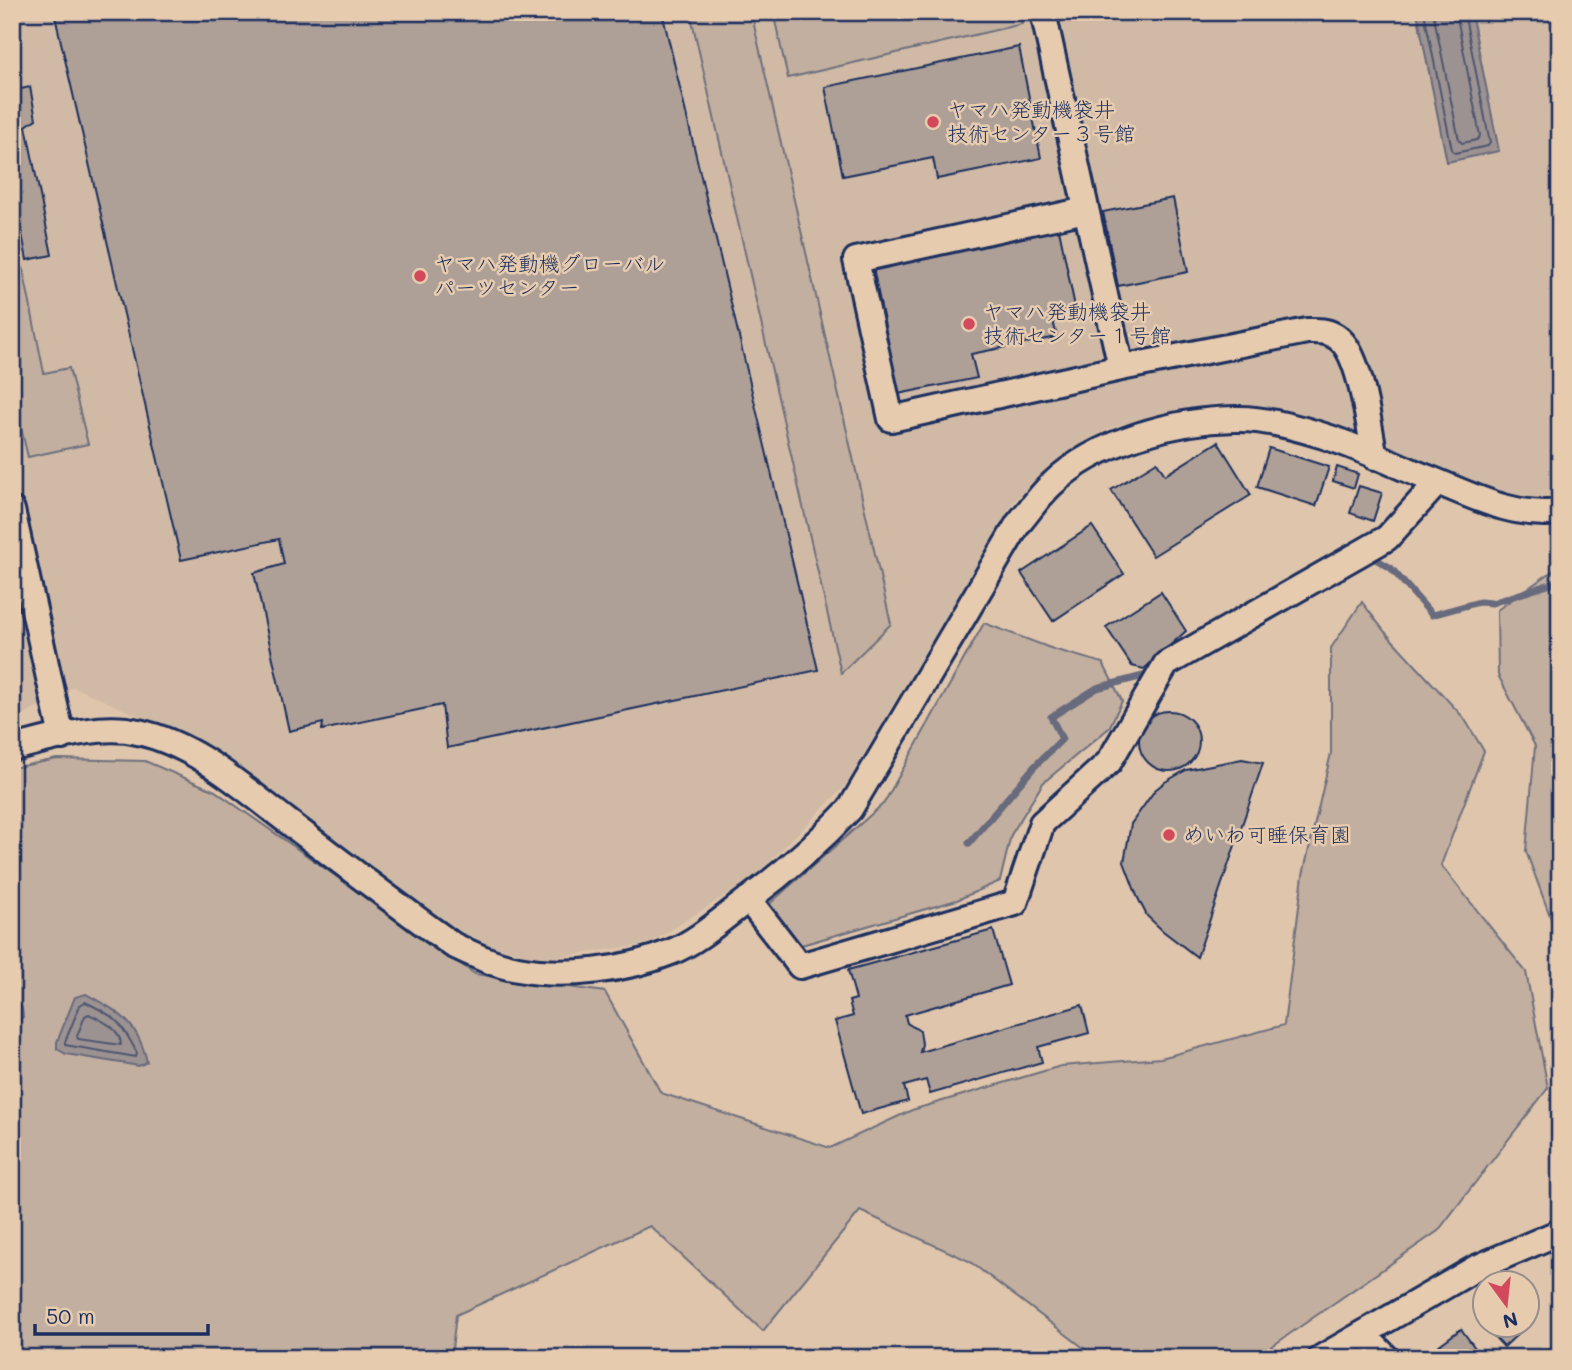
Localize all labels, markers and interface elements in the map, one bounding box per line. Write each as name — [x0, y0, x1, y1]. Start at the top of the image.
place label: ヤマハ発動機袋井 技術センター３号館 — [947, 95, 1135, 146]
marker: ヤマハ発動機袋井 技術センター３号館 — [925, 114, 941, 130]
place label: ヤマハ発動機グローバル パーツセンター — [434, 249, 665, 300]
marker: ヤマハ発動機グローバル パーツセンター — [412, 268, 428, 284]
place label: ヤマハ発動機袋井 技術センター１号館 — [983, 297, 1171, 348]
marker: ヤマハ発動機袋井 技術センター１号館 — [961, 316, 977, 332]
place label: めいわ可睡保育園 — [1183, 820, 1351, 847]
marker: めいわ可睡保育園 — [1161, 827, 1177, 843]
north arrow — [1470, 1268, 1540, 1338]
scale bar — [35, 1293, 208, 1337]
text: 50 m — [46, 1302, 95, 1329]
text: N — [1500, 1307, 1521, 1335]

